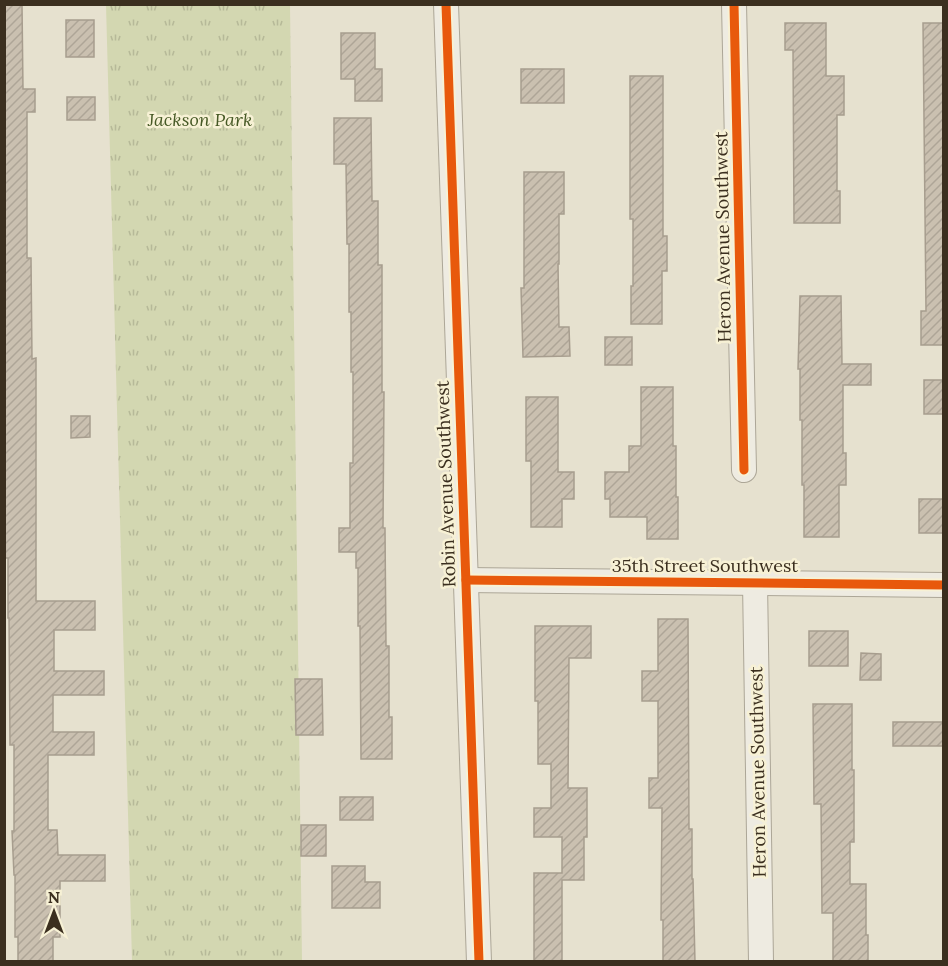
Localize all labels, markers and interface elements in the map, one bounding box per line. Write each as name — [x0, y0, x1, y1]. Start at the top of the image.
park label: Jackson Park — [147, 108, 252, 131]
street label: Heron Avenue Southwest — [709, 131, 736, 343]
street label: Robin Avenue Southwest — [430, 380, 461, 588]
street label: 35th Street Southwest — [612, 554, 798, 577]
street label: Heron Avenue Southwest — [744, 666, 771, 878]
north arrow — [24, 882, 84, 942]
text: N — [48, 887, 60, 907]

